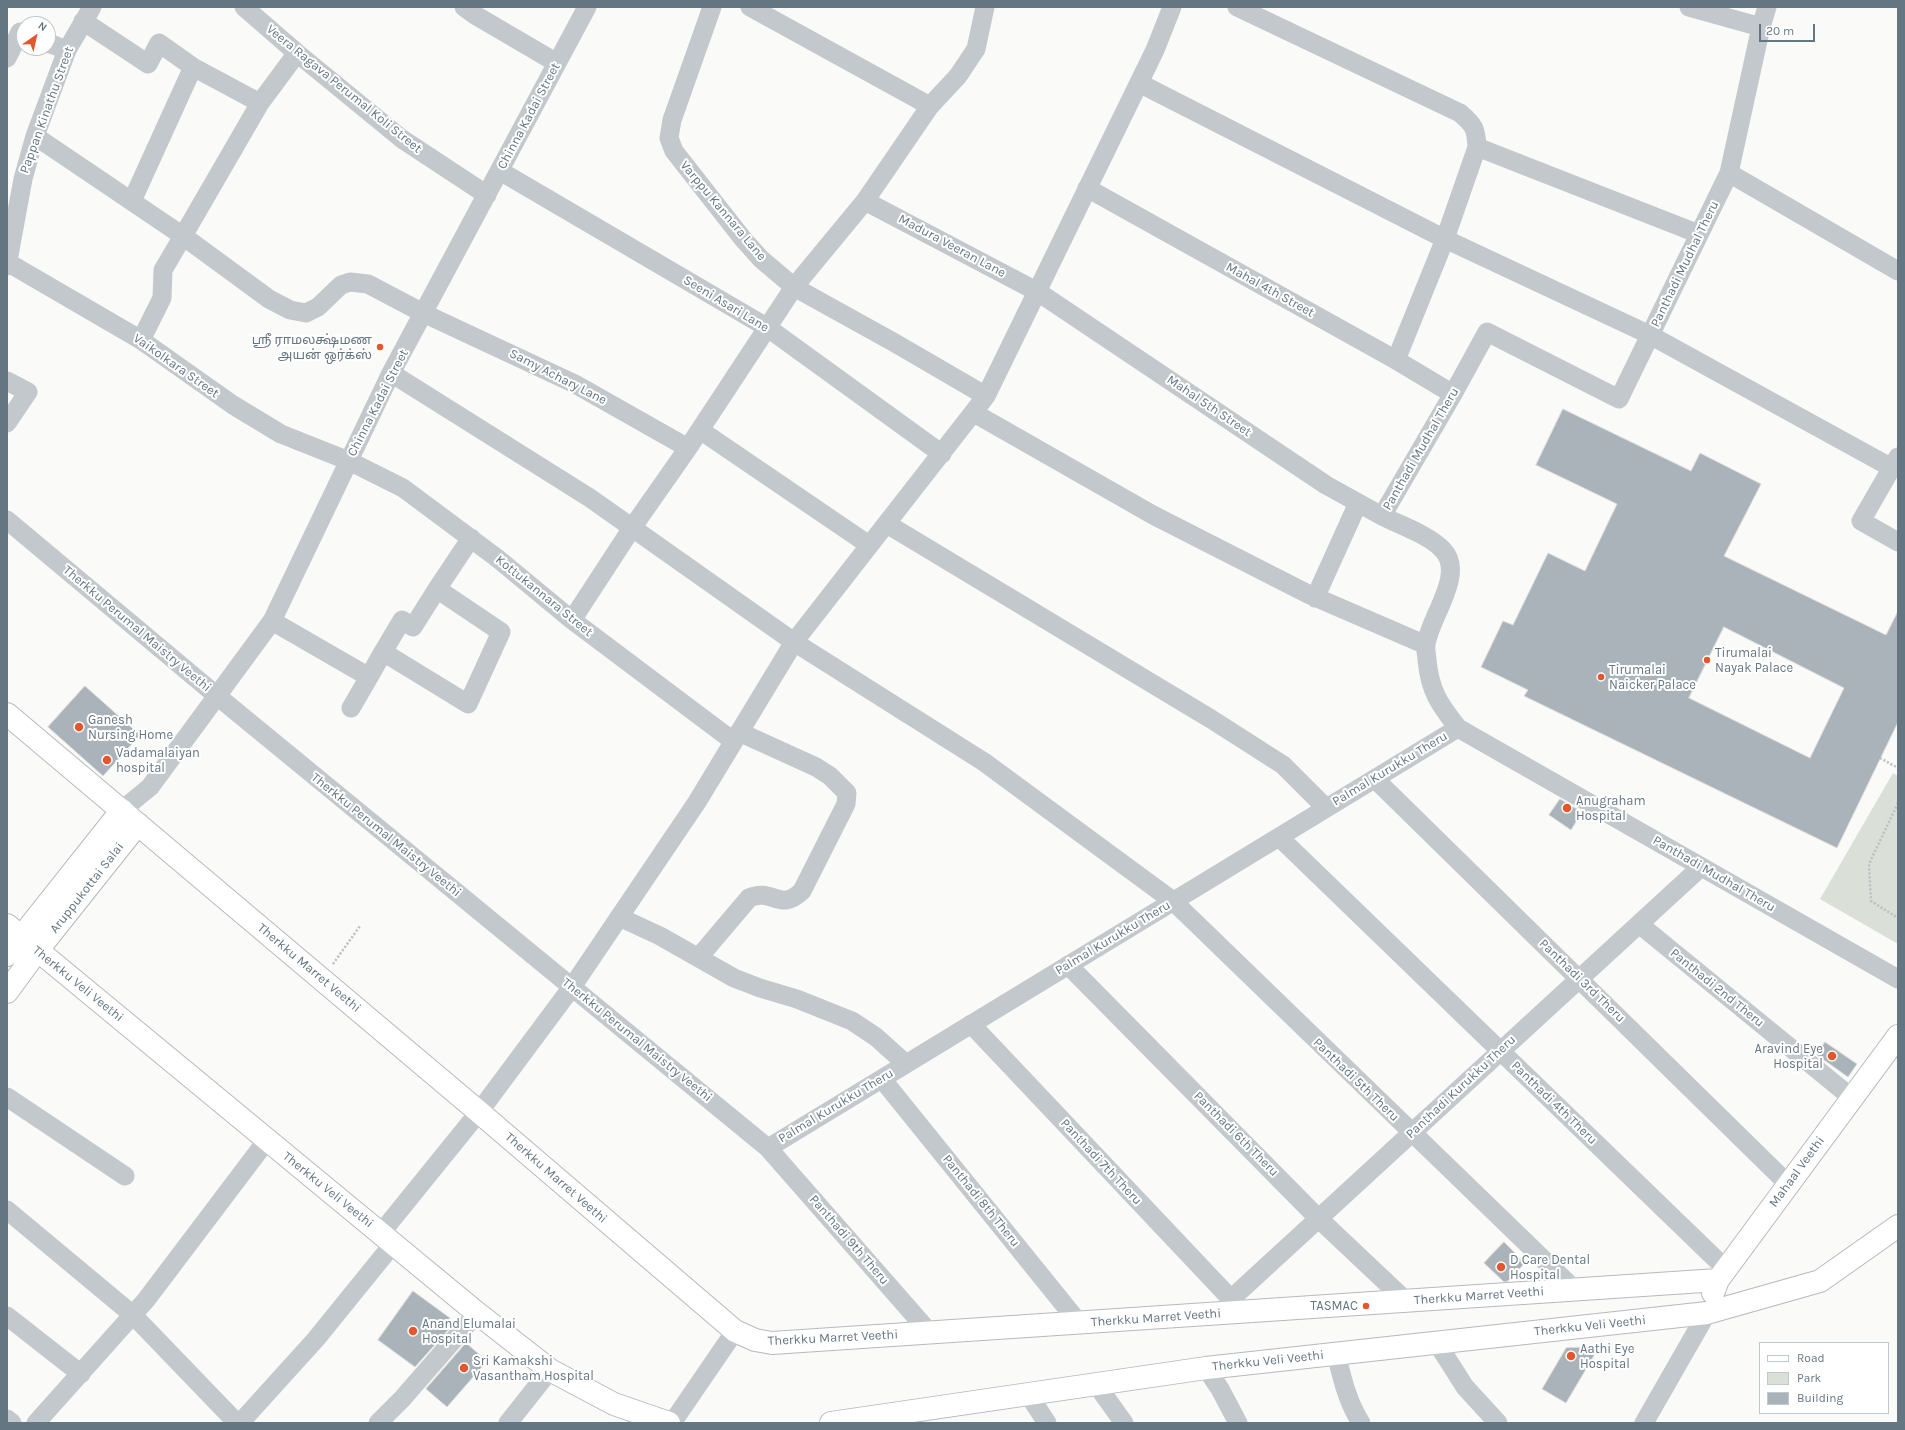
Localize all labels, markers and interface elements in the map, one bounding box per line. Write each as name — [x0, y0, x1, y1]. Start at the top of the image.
north arrow — [16, 16, 56, 56]
scale bar — [1761, 16, 1817, 42]
text: N — [36, 19, 49, 34]
street label: Veera Ragava Perumal Koli Street — [263, 21, 425, 157]
text: 20 m — [1766, 24, 1794, 38]
street label: Pappan Kinathu Street — [17, 44, 77, 176]
street label: Chinna Kadai Street — [494, 60, 564, 172]
street label: Varppu Kannara Lane — [677, 158, 769, 264]
street label: Panthadi Mudhal Theru — [1648, 198, 1722, 330]
street label: Madura Veeran Lane — [896, 211, 1008, 281]
street label: Mahal 4th Street — [1223, 259, 1317, 321]
street label: Seeni Asari Lane — [680, 272, 772, 336]
street label: Vaikolkara Street — [130, 331, 222, 401]
place label: ஶ்ரீ ராமலக்ஷ்மண அயன் ஒர்க்ஸ் — [252, 332, 372, 363]
marker: ஶ்ரீ ராமலக்ஷ்மண அயன் ஒர்க்ஸ் — [375, 342, 385, 352]
street label: Samy Achary Lane — [507, 346, 609, 408]
street label: Chinna Kadai Street — [344, 347, 412, 459]
street label: Mahal 5th Street — [1164, 372, 1254, 440]
street label: Panthadi Mudhal Theru — [1380, 385, 1462, 513]
street label: Kottukannara Street — [492, 552, 596, 640]
street label: Therkku Perumal Maistry Veethi — [60, 563, 214, 695]
place label: Tirumalai Nayak Palace — [1715, 645, 1793, 676]
marker: Tirumalai Nayak Palace — [1702, 655, 1712, 665]
place label: Tirumalai Naicker Palace — [1609, 662, 1696, 693]
marker: Tirumalai Naicker Palace — [1596, 672, 1606, 682]
place label: Ganesh Nursing Home — [88, 712, 173, 743]
marker: Ganesh Nursing Home — [73, 721, 85, 733]
street label: Palmal Kurukku Theru — [1330, 728, 1450, 810]
place label: Vadamalaiyan hospital — [116, 745, 200, 776]
marker: Vadamalaiyan hospital — [101, 754, 113, 766]
street label: Therkku Perumal Maistry Veethi — [308, 770, 464, 900]
place label: Anugraham Hospital — [1576, 793, 1646, 824]
marker: Anugraham Hospital — [1561, 802, 1573, 814]
street label: Panthadi Mudhal Theru — [1650, 833, 1778, 915]
street label: Aruppukottai Salai — [47, 839, 127, 937]
street label: Palmal Kurukku Theru — [1053, 897, 1173, 979]
street label: Therkku Marret Veethi — [254, 920, 364, 1016]
street label: Panthadi 3rd Theru — [1536, 936, 1628, 1026]
street label: Therkku Veli Veethi — [29, 943, 127, 1025]
street label: Panthadi 2nd Theru — [1667, 945, 1767, 1031]
street label: Therkku Perumal Maistry Veethi — [559, 975, 715, 1105]
street label: Panthadi Kurukku Theru — [1403, 1032, 1519, 1142]
street label: Panthadi 5th Theru — [1310, 1035, 1402, 1125]
place label: Aravind Eye Hospital — [1755, 1041, 1823, 1072]
marker: Aravind Eye Hospital — [1826, 1050, 1838, 1062]
street label: Panthadi 4th Theru — [1508, 1058, 1600, 1148]
street label: Palmal Kurukku Theru — [776, 1065, 896, 1147]
street label: Panthadi 6th Theru — [1190, 1088, 1282, 1180]
street label: Panthadi 7th Theru — [1057, 1116, 1145, 1208]
street label: Therkku Marret Veethi — [502, 1129, 610, 1227]
street label: Mahaal Veethi — [1766, 1133, 1828, 1211]
street label: Therkku Veli Veethi — [279, 1149, 377, 1231]
street label: Panthadi 8th Theru — [939, 1152, 1023, 1250]
street label: Panthadi 9th Theru — [806, 1192, 892, 1288]
place label: D Care Dental Hospital — [1510, 1252, 1590, 1283]
marker: D Care Dental Hospital — [1495, 1261, 1507, 1273]
street label: Therkku Marret Veethi — [1413, 1284, 1545, 1308]
place label: TASMAC — [1310, 1298, 1358, 1314]
marker: TASMAC — [1361, 1301, 1371, 1311]
street label: Therkku Marret Veethi — [1090, 1306, 1222, 1330]
street label: Therkku Veli Veethi — [1533, 1312, 1647, 1340]
place label: Anand Elumalai Hospital — [422, 1316, 516, 1347]
marker: Anand Elumalai Hospital — [407, 1325, 419, 1337]
street label: Therkku Marret Veethi — [767, 1327, 899, 1349]
place label: Aathi Eye Hospital — [1580, 1341, 1634, 1372]
legend — [1759, 1342, 1889, 1414]
street label: Therkku Veli Veethi — [1211, 1347, 1325, 1375]
marker: Aathi Eye Hospital — [1565, 1350, 1577, 1362]
text: Road — [1797, 1351, 1825, 1365]
place label: Sri Kamakshi Vasantham Hospital — [473, 1353, 594, 1384]
marker: Sri Kamakshi Vasantham Hospital — [458, 1362, 470, 1374]
text: Park — [1797, 1371, 1821, 1385]
text: Building — [1797, 1391, 1843, 1405]

